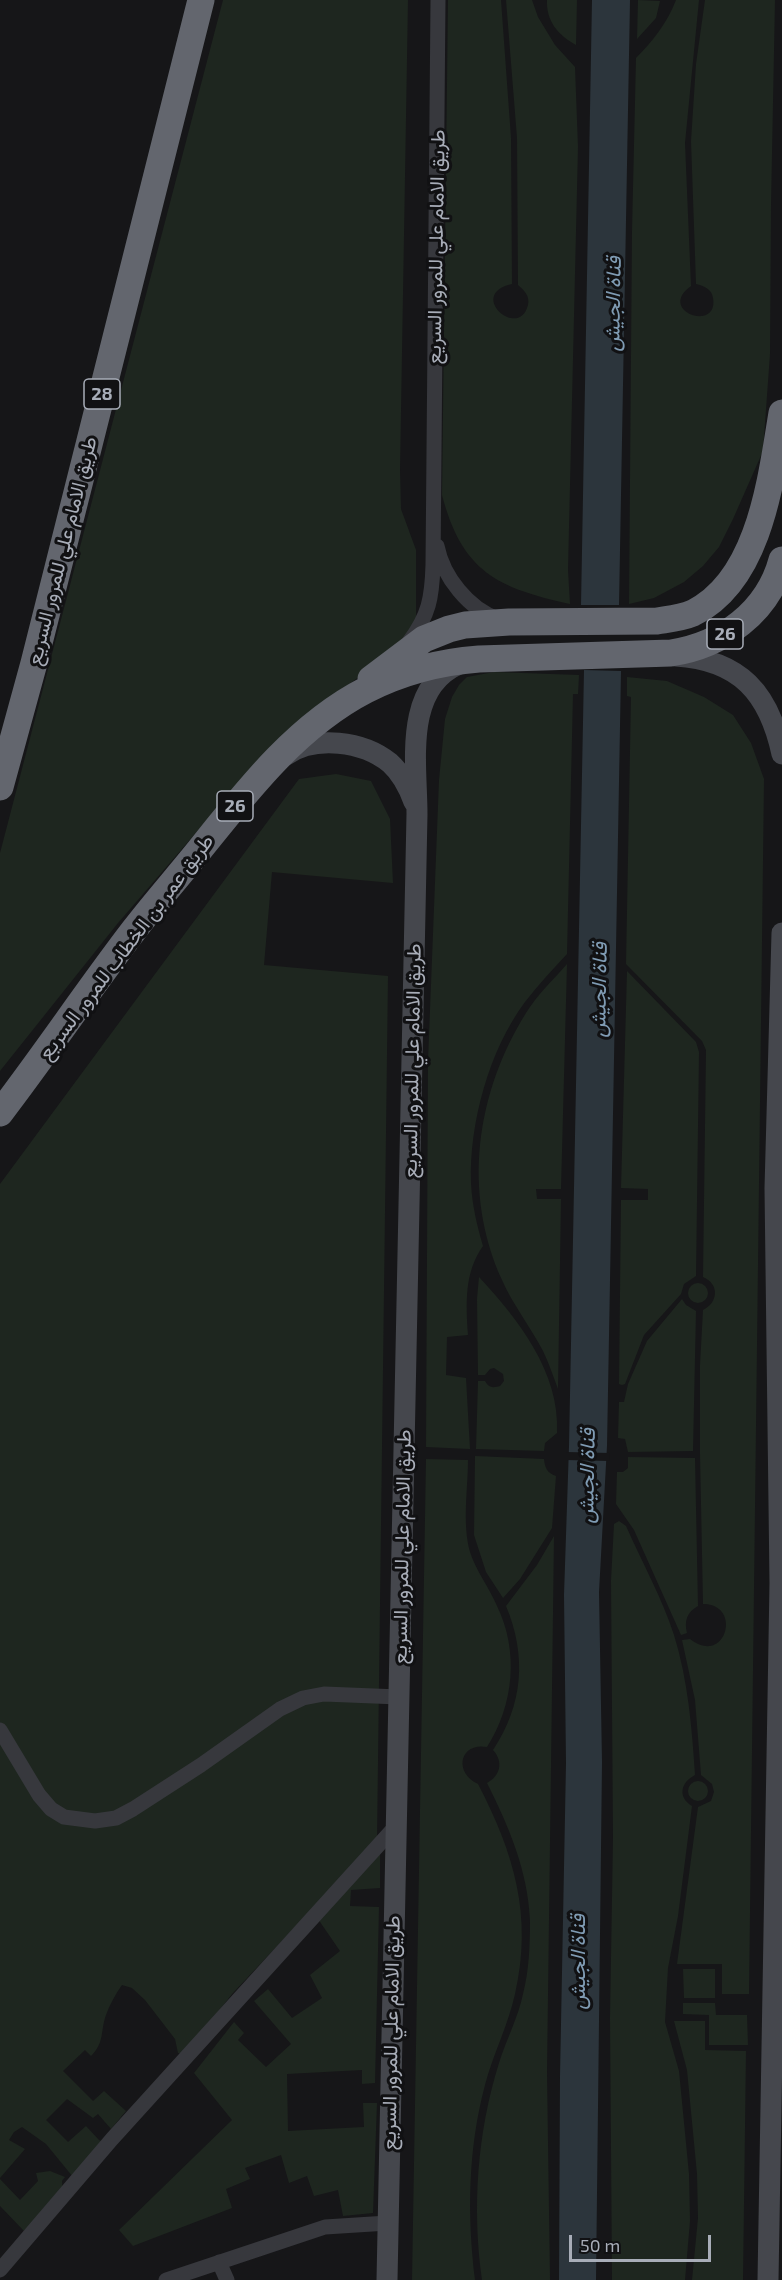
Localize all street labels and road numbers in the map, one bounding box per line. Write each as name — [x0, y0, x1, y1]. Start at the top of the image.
street label: طريق الامام علي للمرور السريع — [422, 129, 450, 365]
road number: 28 — [84, 379, 120, 409]
street label: طريق الامام علي للمرور السريع — [22, 434, 102, 668]
road number: 26 — [707, 619, 743, 649]
road number: 26 — [217, 791, 253, 821]
street label: طريق عمر بن الخطاب للمرور السريع — [33, 830, 219, 1064]
street label: طريق الامام علي للمرور السريع — [398, 943, 426, 1179]
street label: طريق الامام علي للمرور السريع — [388, 1429, 416, 1665]
street label: طريق الامام علي للمرور السريع — [377, 1915, 405, 2151]

